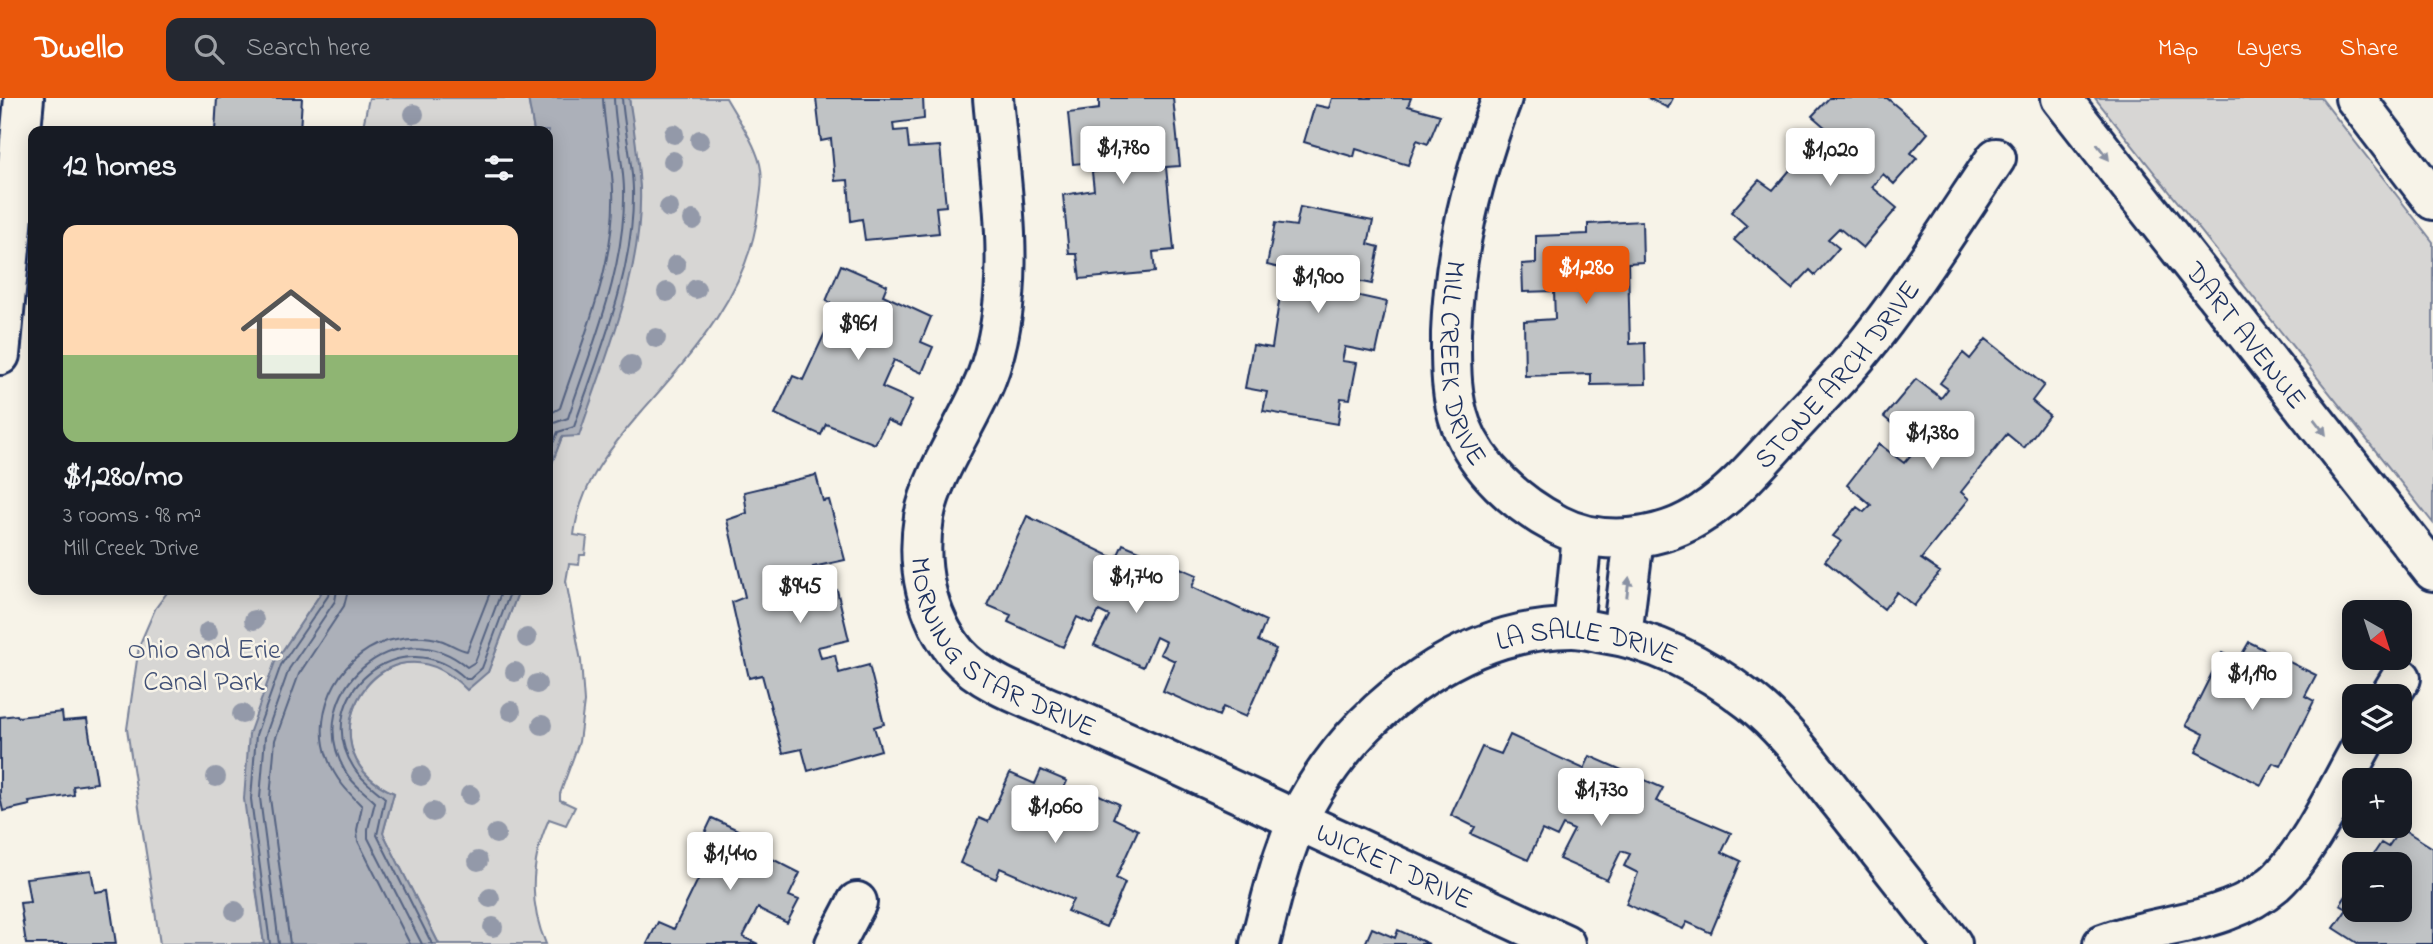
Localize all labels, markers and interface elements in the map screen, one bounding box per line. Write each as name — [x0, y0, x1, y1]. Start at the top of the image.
search box — [166, 18, 656, 81]
text: Dwello — [35, 25, 124, 73]
icon: search — [190, 30, 228, 68]
text: Search here — [246, 30, 370, 68]
text: Map — [2158, 32, 2198, 67]
text: Layers — [2236, 32, 2302, 67]
text: Share — [2340, 32, 2398, 67]
pin: $1,780 — [1066, 126, 1180, 186]
pin: $1,020 — [1773, 129, 1887, 188]
text: $1,780 — [1096, 132, 1150, 165]
text: $1,020 — [1802, 134, 1858, 167]
one-way arrow — [2095, 143, 2110, 160]
text: 12 homes — [63, 146, 177, 190]
icon: filters — [480, 149, 518, 187]
pin: $1,280 — [1529, 246, 1643, 306]
text: $1,280 — [1558, 252, 1614, 285]
street label: DART AVENUE — [2173, 254, 2315, 419]
pin: $1,900 — [1261, 256, 1375, 315]
street label: MILL CREEK DRIVE — [1427, 258, 1496, 475]
text: $1,900 — [1292, 261, 1344, 294]
icon: home — [228, 271, 354, 397]
street label: STONE ARCH DRIVE — [1746, 273, 1932, 480]
pin: $961 — [817, 302, 899, 362]
text: $961 — [839, 308, 877, 341]
pin: $1,380 — [1875, 412, 1989, 471]
text: $1,380 — [1905, 417, 1959, 450]
one-way arrow — [2312, 417, 2327, 435]
text: $1,280/mo — [63, 456, 183, 500]
text: 3 rooms · 98 m² — [63, 500, 201, 533]
text: Mill Creek Drive — [63, 533, 199, 566]
street label: MORNING STAR DRIVE — [897, 555, 1102, 750]
pin: $1,740 — [1079, 556, 1193, 615]
text: $1,740 — [1109, 561, 1163, 594]
pin: $945 — [759, 566, 841, 625]
text: $945 — [778, 571, 822, 604]
one-way arrow — [1623, 576, 1634, 598]
north arrow — [2342, 600, 2412, 670]
map controls — [2342, 600, 2412, 922]
street label: LA SALLE DRIVE — [1491, 611, 1683, 677]
park label: Ohio and Erie Canal Park — [127, 631, 281, 704]
pin: $1,190 — [2195, 652, 2309, 712]
text: $1,190 — [2227, 658, 2277, 691]
button: layers — [2342, 684, 2412, 754]
pin: $1,730 — [1544, 768, 1658, 828]
button: + — [2342, 768, 2412, 838]
text: $1,730 — [1574, 774, 1628, 807]
pin: $1,060 — [998, 786, 1112, 845]
text: $1,060 — [1027, 791, 1083, 824]
street label: WICKET DRIVE — [1308, 814, 1478, 922]
pin: $1,440 — [673, 832, 787, 892]
text: $1,440 — [703, 838, 757, 871]
button: − — [2342, 852, 2412, 922]

